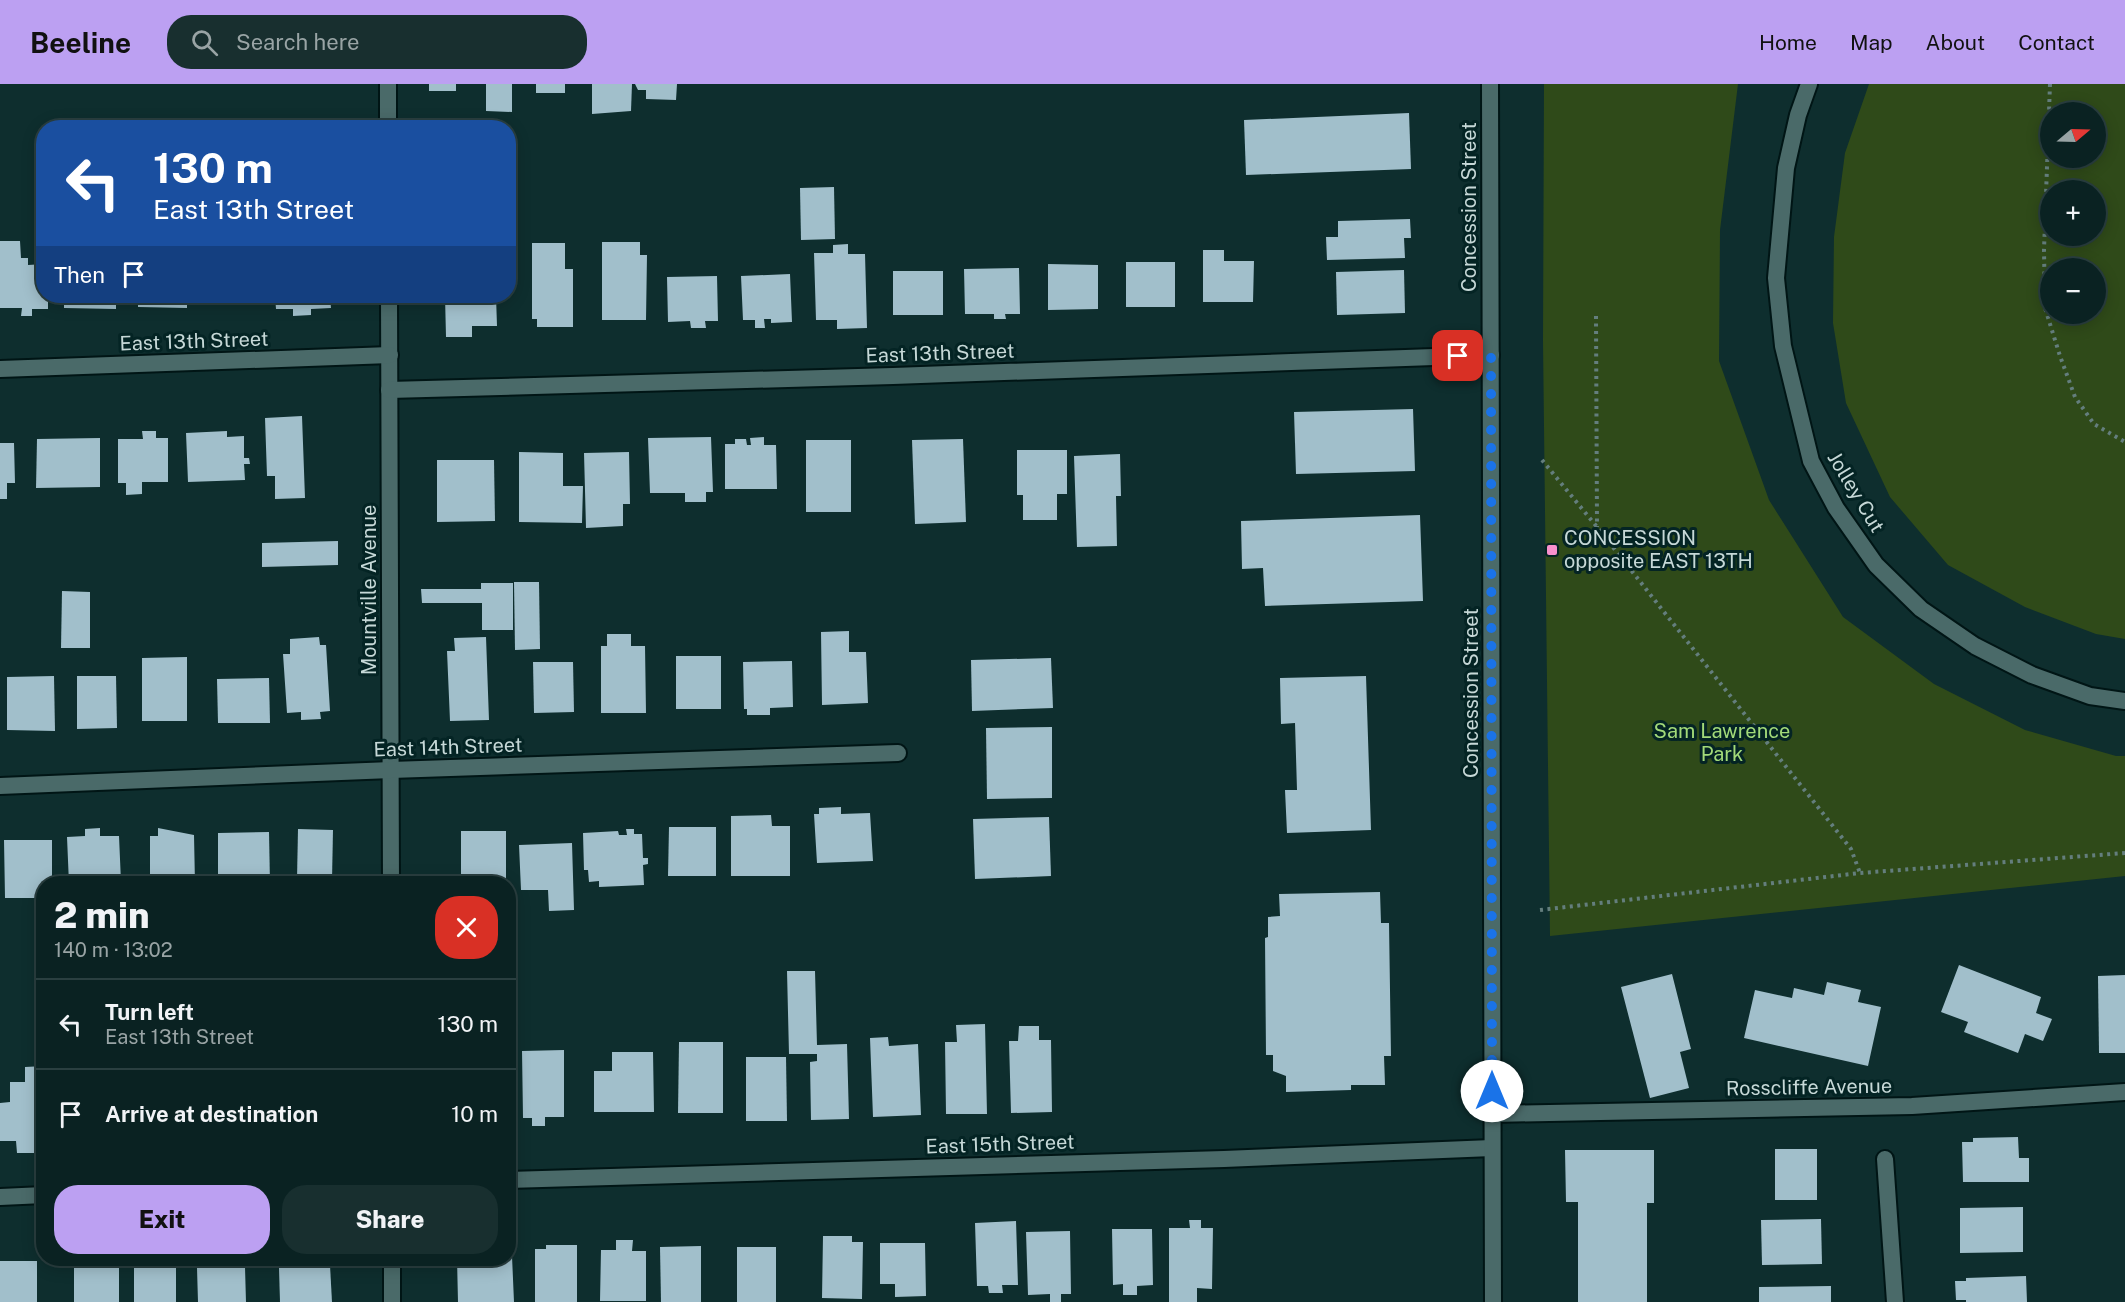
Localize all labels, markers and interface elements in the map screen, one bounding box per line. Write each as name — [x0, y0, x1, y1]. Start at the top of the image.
search box — [167, 15, 587, 69]
text: Beeline — [30, 26, 131, 59]
icon: search — [188, 26, 221, 59]
text: Search here — [236, 29, 360, 55]
text: Home — [1759, 30, 1817, 55]
text: Map — [1850, 30, 1893, 55]
text: About — [1926, 30, 1985, 55]
text: Contact — [2018, 30, 2095, 55]
north arrow — [2040, 102, 2106, 168]
map controls — [2040, 102, 2106, 324]
street label: Concession Street — [1457, 122, 1481, 292]
text: 130 m — [153, 143, 273, 192]
icon: left — [54, 144, 132, 222]
button: + — [2040, 180, 2106, 246]
text: East 13th Street — [153, 193, 354, 225]
icon: arrive — [117, 258, 150, 291]
button: − — [2040, 258, 2106, 324]
text: Then — [54, 262, 105, 288]
street label: East 13th Street — [119, 326, 269, 356]
pin — [1432, 330, 1483, 381]
street label: East 13th Street — [865, 338, 1015, 368]
icon: arrive — [1441, 339, 1474, 372]
street label: Jolley Cut — [1822, 447, 1890, 537]
street label: Mountville Avenue — [357, 505, 381, 675]
place label: CONCESSION opposite EAST 13TH — [1564, 526, 1753, 573]
marker: CONCESSION opposite EAST 13TH — [1545, 543, 1559, 557]
street label: Concession Street — [1459, 608, 1483, 778]
park label: Sam Lawrence Park — [1654, 719, 1790, 766]
street label: East 14th Street — [373, 732, 523, 762]
text: 2 min — [54, 894, 150, 936]
button: close — [435, 896, 498, 959]
text: 140 m · 13:02 — [54, 938, 173, 962]
text: Turn left — [105, 999, 194, 1025]
icon: left — [54, 1008, 87, 1041]
text: 130 m — [437, 1011, 498, 1037]
text: East 13th Street — [105, 1025, 254, 1049]
position arrow — [1460, 1059, 1524, 1123]
street label: Rosscliffe Avenue — [1726, 1074, 1892, 1100]
icon: arrive — [54, 1098, 87, 1131]
text: Arrive at destination — [105, 1101, 318, 1127]
text: 10 m — [451, 1101, 498, 1127]
street label: East 15th Street — [925, 1129, 1075, 1159]
button: Exit — [54, 1185, 270, 1254]
button: Share — [282, 1185, 498, 1254]

